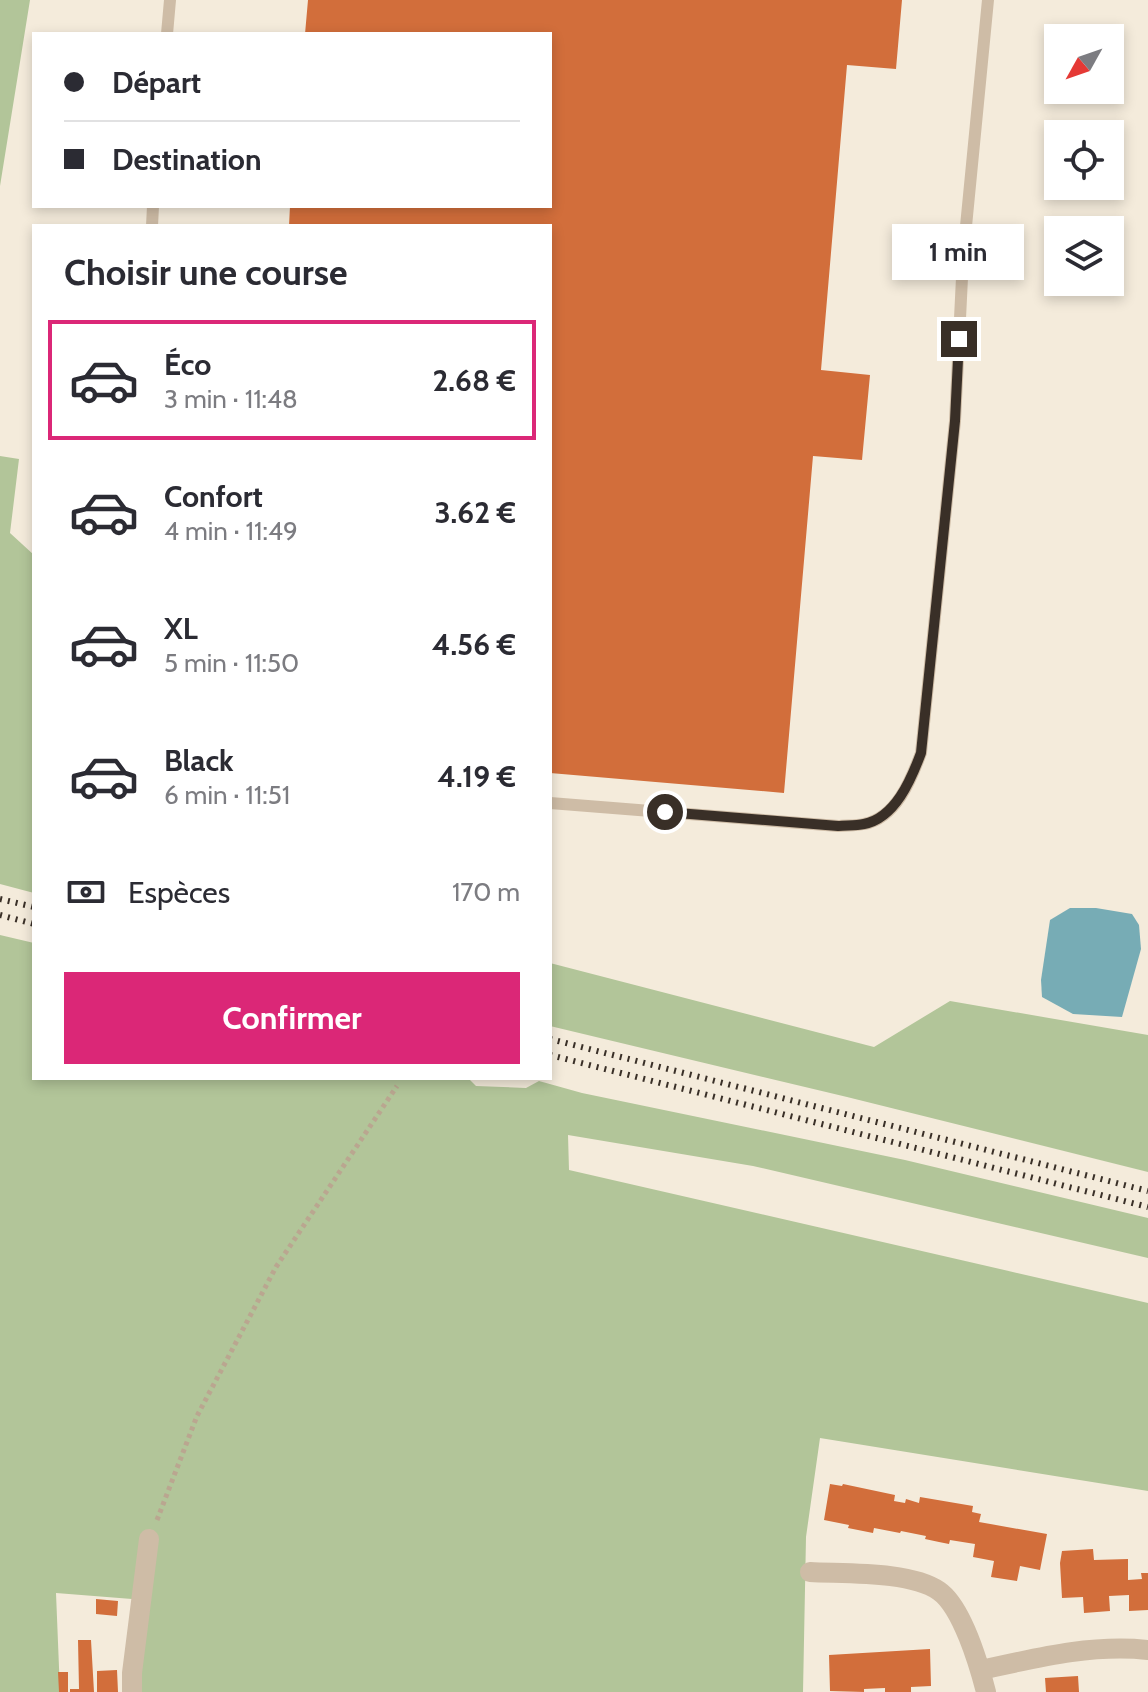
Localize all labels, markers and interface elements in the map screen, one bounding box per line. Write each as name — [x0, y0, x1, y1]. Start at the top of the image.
north arrow — [1044, 24, 1124, 104]
map controls — [1044, 24, 1124, 296]
text: Départ — [112, 64, 201, 101]
button: locate — [1044, 120, 1124, 200]
text: Destination — [112, 141, 262, 178]
button: layers — [1044, 216, 1124, 296]
callout: 1 min — [893, 223, 1025, 279]
text: 1 min — [929, 236, 987, 268]
text: Choisir une course — [64, 250, 347, 294]
route end — [941, 321, 977, 357]
icon: car — [68, 344, 140, 416]
text: Éco — [164, 346, 211, 383]
text: 2.68 € — [433, 362, 516, 399]
text: 3 min · 11:48 — [164, 383, 298, 415]
icon: car — [68, 476, 140, 548]
text: Confort — [164, 478, 263, 515]
text: 3.62 € — [434, 494, 516, 531]
text: 4 min · 11:49 — [164, 515, 298, 547]
icon: car — [68, 608, 140, 680]
text: XL — [164, 610, 198, 647]
text: 4.56 € — [432, 626, 516, 663]
text: 5 min · 11:50 — [164, 647, 299, 679]
icon: car — [68, 740, 140, 812]
text: Black — [164, 742, 234, 779]
text: 4.19 € — [437, 758, 516, 795]
text: 6 min · 11:51 — [164, 779, 290, 811]
route start — [647, 794, 683, 830]
icon: cash — [64, 870, 108, 914]
text: Espèces — [128, 874, 230, 911]
text: 170 m — [452, 876, 520, 908]
button: Confirmer — [64, 972, 520, 1064]

